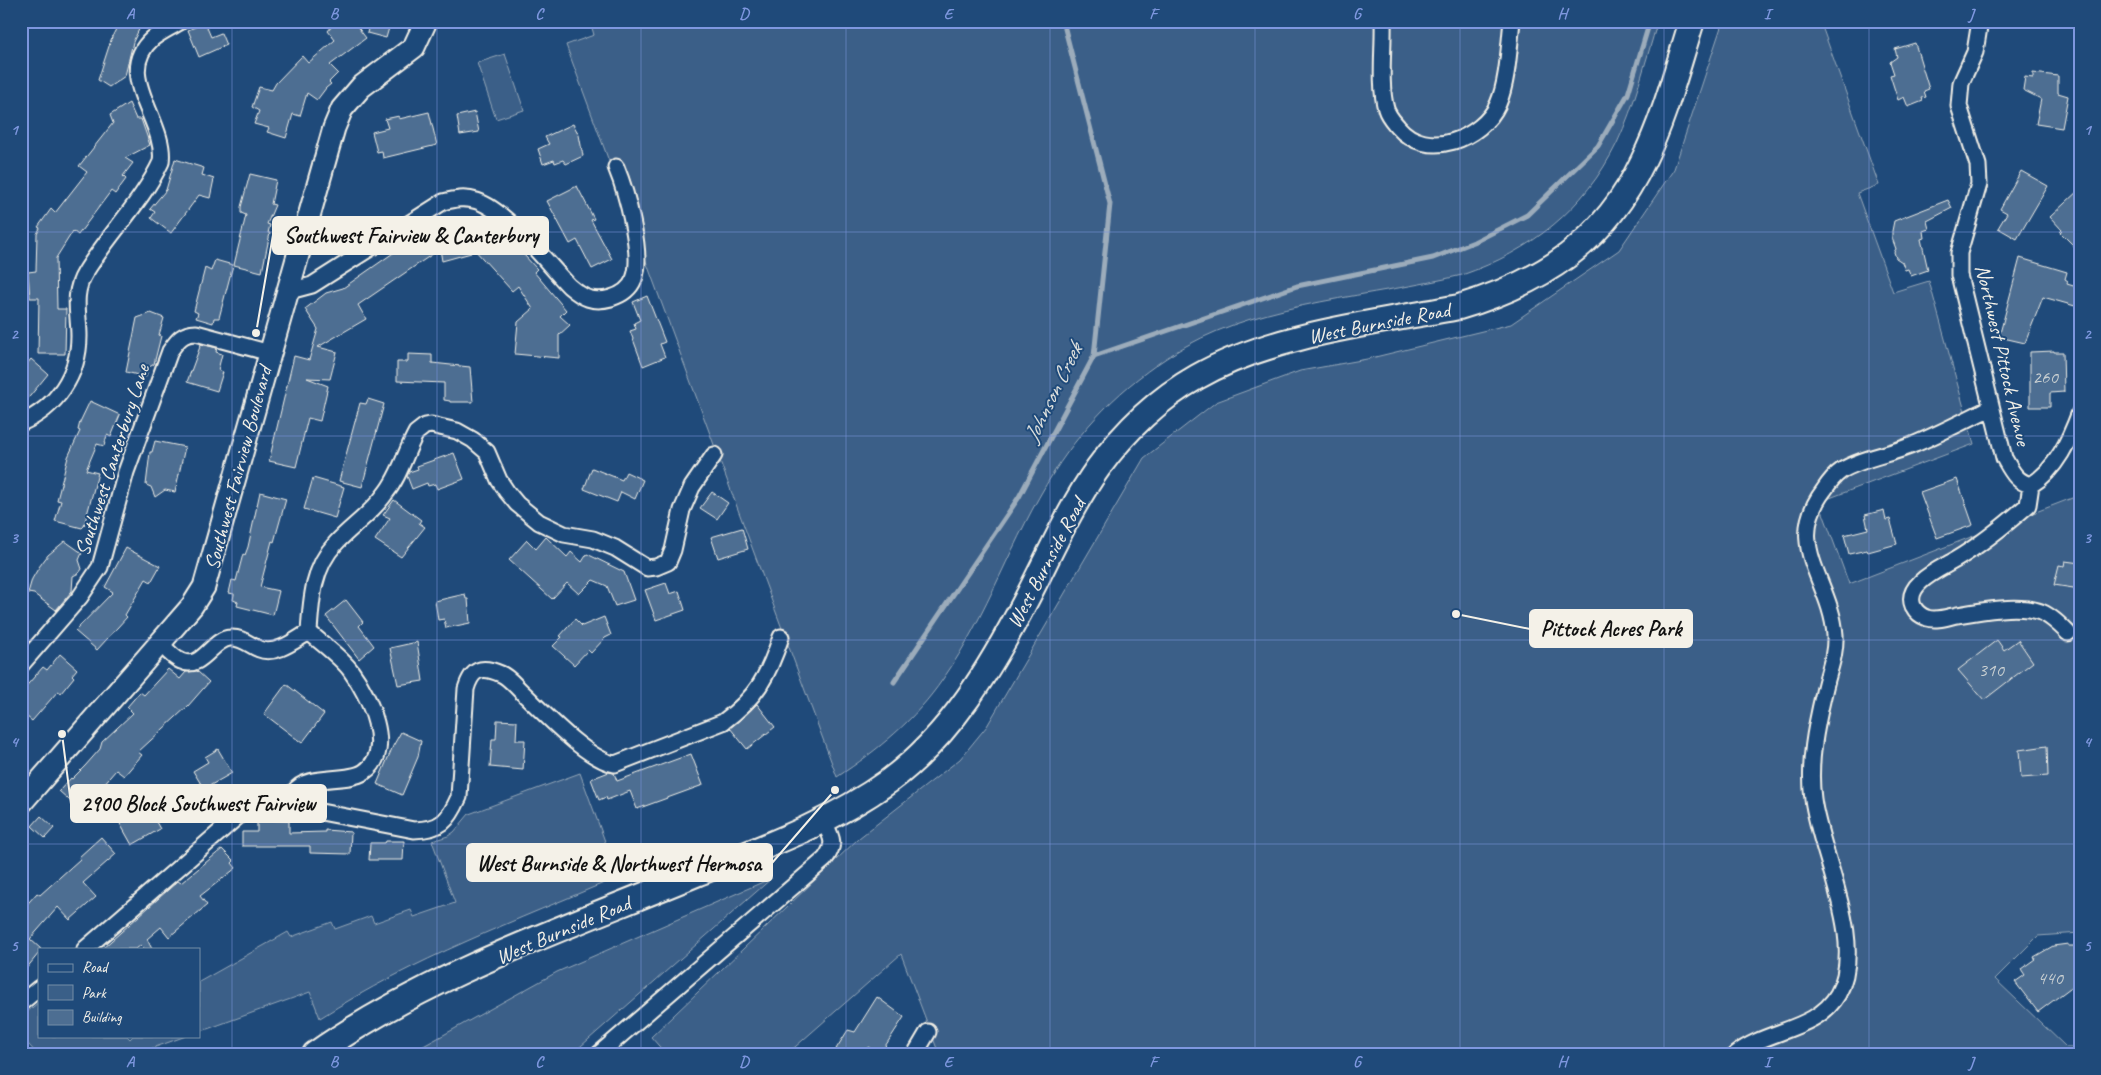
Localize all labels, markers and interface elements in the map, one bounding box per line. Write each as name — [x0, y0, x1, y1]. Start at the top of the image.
text: A — [126, 4, 136, 24]
text: B — [330, 4, 340, 24]
text: C — [535, 4, 545, 24]
text: D — [739, 4, 750, 24]
text: E — [944, 4, 955, 24]
text: F — [1149, 4, 1160, 24]
text: G — [1353, 4, 1363, 24]
text: H — [1557, 4, 1569, 24]
text: I — [1764, 4, 1774, 24]
text: J — [1967, 4, 1976, 24]
text: 1 — [10, 120, 19, 140]
text: 1 — [2083, 120, 2092, 140]
callout: Southwest Fairview & Canterbury — [273, 217, 548, 254]
text: Southwest Fairview & Canterbury — [284, 222, 541, 250]
street label: Northwest Pittock Avenue — [1970, 262, 2037, 450]
street label: West Burnside Road — [1306, 296, 1456, 349]
text: 2 — [10, 324, 19, 344]
text: 2 — [2083, 324, 2092, 344]
water label: Johnson Creek — [1016, 336, 1090, 448]
street label: Southwest Canterbury Lane — [69, 360, 156, 559]
street label: Southwest Fairview Boulevard — [198, 361, 278, 573]
house number: 260 — [2032, 365, 2059, 389]
street label: West Burnside Road — [1001, 490, 1093, 632]
text: 3 — [10, 528, 19, 548]
text: 3 — [2083, 528, 2092, 548]
callout: Pittock Acres Park — [1530, 610, 1692, 647]
text: Pittock Acres Park — [1540, 615, 1683, 643]
house number: 310 — [1978, 658, 2005, 682]
text: 4 — [10, 732, 19, 752]
text: 4 — [2083, 732, 2092, 752]
callout: 2900 Block Southwest Fairview — [71, 785, 326, 822]
text: 2900 Block Southwest Fairview — [81, 790, 318, 818]
callout: West Burnside & Northwest Hermosa — [467, 844, 772, 881]
text: West Burnside & Northwest Hermosa — [477, 850, 763, 878]
street label: West Burnside Road — [492, 889, 638, 970]
text: 5 — [11, 936, 20, 956]
text: 5 — [2084, 936, 2093, 956]
legend — [38, 948, 200, 1038]
text: Road — [82, 958, 109, 977]
house number: 440 — [2037, 966, 2064, 990]
text: Park — [82, 984, 107, 1003]
text: Building — [82, 1008, 122, 1027]
text: A — [126, 1052, 136, 1072]
text: B — [330, 1052, 340, 1072]
text: C — [535, 1052, 545, 1072]
text: D — [739, 1052, 750, 1072]
text: E — [944, 1052, 955, 1072]
text: F — [1149, 1052, 1160, 1072]
text: G — [1353, 1052, 1363, 1072]
text: H — [1557, 1052, 1569, 1072]
text: I — [1764, 1052, 1774, 1072]
text: J — [1967, 1052, 1976, 1072]

